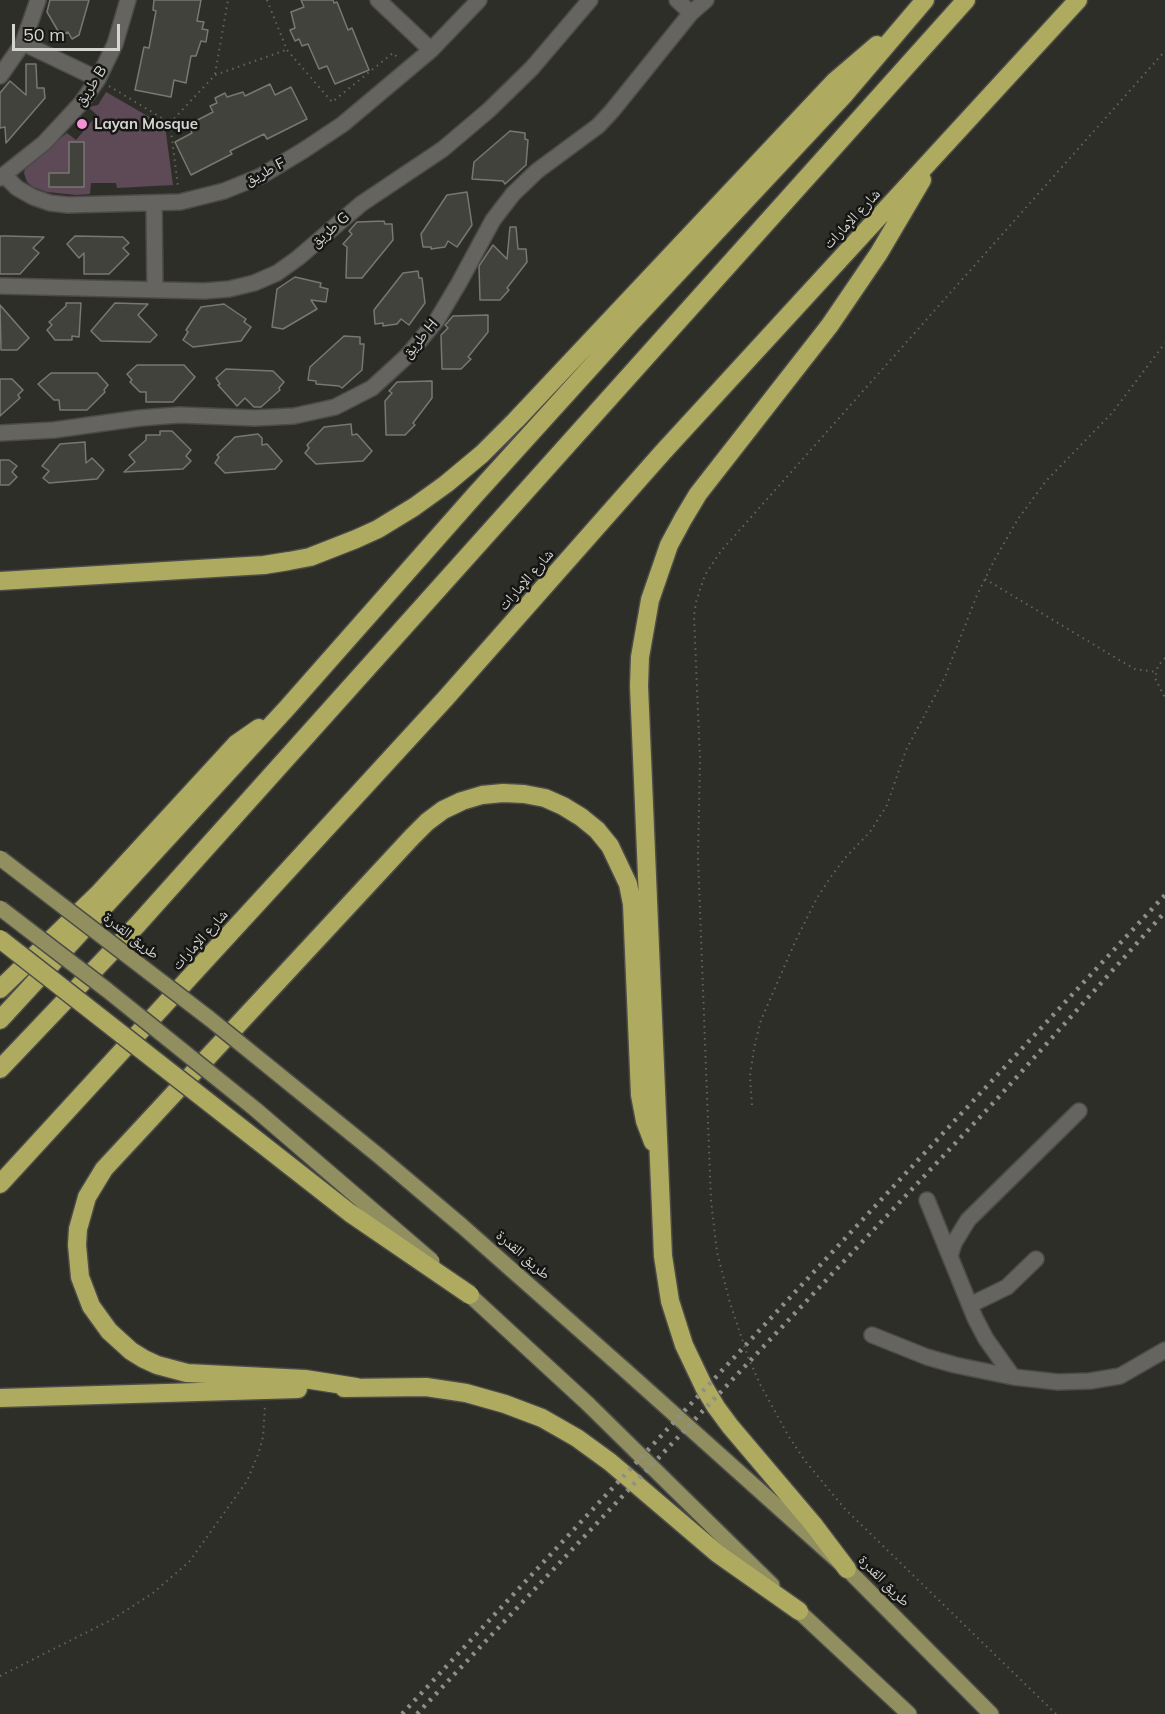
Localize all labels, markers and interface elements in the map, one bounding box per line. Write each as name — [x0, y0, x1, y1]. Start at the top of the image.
scale bar — [15, 12, 123, 50]
text: 50 m — [23, 23, 65, 46]
street label: طريق B — [71, 62, 111, 110]
place label: Layan Mosque — [94, 115, 198, 133]
marker: Layan Mosque — [75, 117, 89, 131]
street label: طريق F — [242, 154, 288, 190]
street label: شارع الإمارات — [820, 185, 884, 253]
street label: طريق G — [307, 208, 353, 252]
street label: طريق H — [398, 316, 442, 362]
street label: شارع الإمارات — [494, 546, 558, 614]
street label: شارع الإمارات — [168, 906, 232, 974]
street label: طريق القدرة — [99, 909, 163, 963]
street label: طريق القدرة — [492, 1226, 554, 1284]
street label: طريق القدرة — [854, 1551, 914, 1611]

